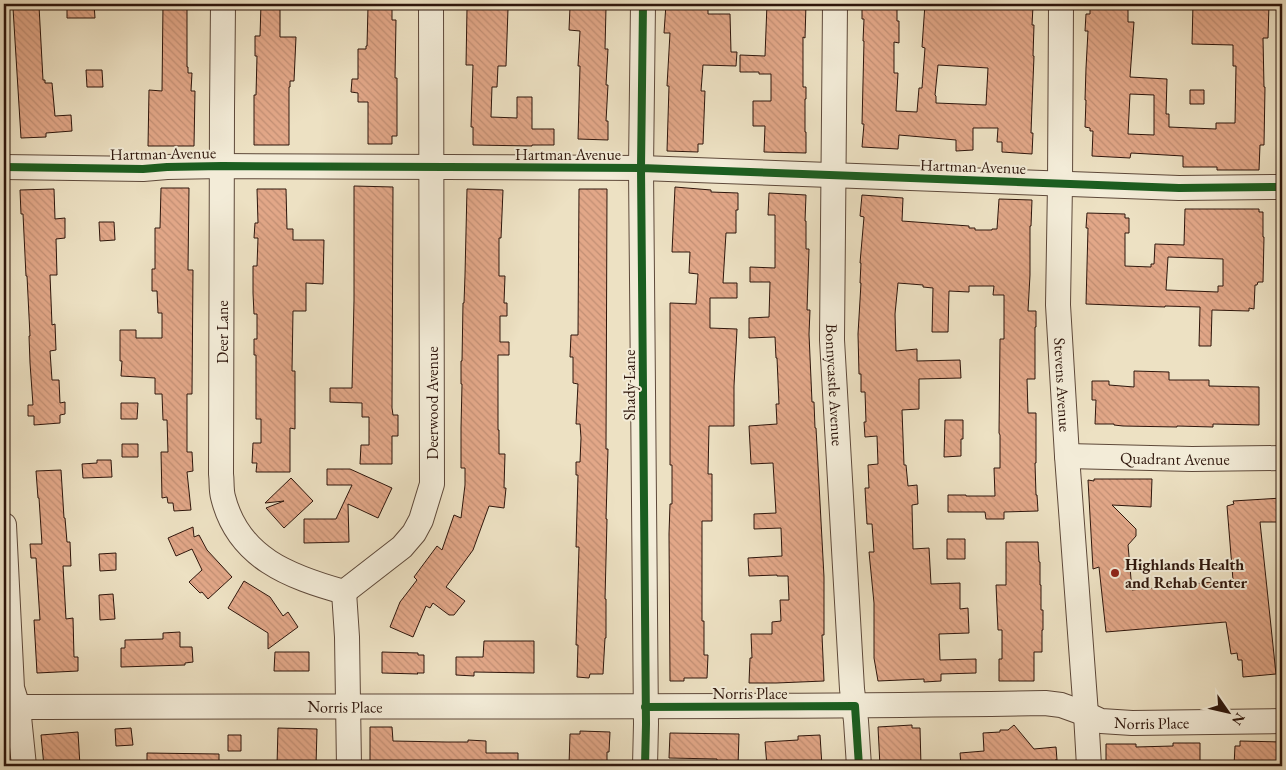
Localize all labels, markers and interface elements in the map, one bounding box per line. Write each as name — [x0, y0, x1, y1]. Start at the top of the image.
street label: Hartman Avenue — [110, 142, 216, 165]
street label: Hartman Avenue — [515, 144, 621, 165]
street label: Hartman Avenue — [920, 154, 1026, 179]
street label: Deer Lane — [212, 300, 233, 364]
street label: Bonnycastle Avenue — [821, 324, 848, 447]
street label: Stevens Avenue — [1049, 337, 1076, 433]
street label: Deerwood Avenue — [422, 346, 443, 460]
street label: Shady Lane — [619, 350, 640, 420]
street label: Quadrant Avenue — [1120, 447, 1230, 470]
place label: Highlands Health and Rehab Center — [1125, 554, 1247, 593]
marker: Highlands Health and Rehab Center — [1109, 567, 1121, 579]
street label: Norris Place — [712, 683, 788, 704]
north arrow — [1204, 688, 1254, 738]
street label: Norris Place — [307, 696, 383, 717]
text: N — [1228, 710, 1249, 730]
street label: Norris Place — [1113, 712, 1189, 734]

